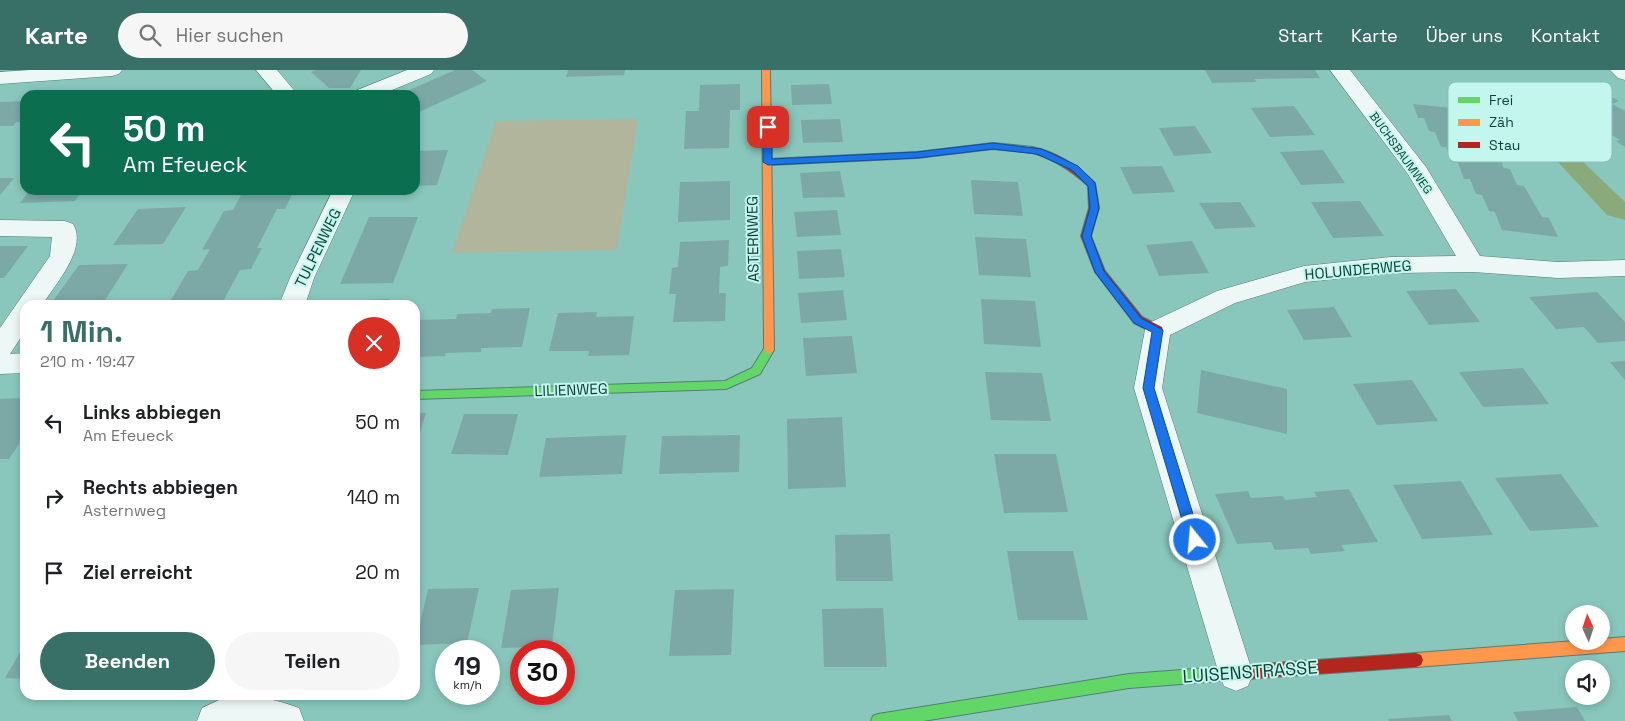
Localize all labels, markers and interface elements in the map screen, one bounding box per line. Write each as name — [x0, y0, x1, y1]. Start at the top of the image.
search box — [118, 13, 468, 58]
text: Karte — [25, 20, 88, 51]
icon: search — [136, 21, 164, 49]
text: Hier suchen — [176, 23, 284, 48]
text: Start — [1278, 24, 1323, 47]
text: Karte — [1351, 24, 1398, 47]
text: Über uns — [1426, 24, 1503, 47]
text: Kontakt — [1531, 24, 1600, 47]
legend — [1448, 82, 1612, 162]
text: Frei — [1489, 91, 1513, 109]
pin — [747, 106, 789, 148]
text: 50 m — [123, 107, 205, 151]
street label: BUCHSBAUMWEG — [1366, 109, 1436, 197]
icon: left — [40, 110, 105, 175]
icon: arrive — [754, 113, 782, 141]
text: Zäh — [1489, 113, 1514, 131]
text: Stau — [1489, 136, 1520, 154]
text: Am Efeueck — [123, 150, 248, 178]
street label: ASTERNWEG — [742, 196, 763, 282]
street label: TULPENWEG — [290, 205, 345, 291]
street label: HOLUNDERWEG — [1304, 255, 1412, 284]
text: 1 Min. — [40, 312, 123, 351]
button: close — [348, 317, 400, 369]
text: 210 m · 19:47 — [40, 351, 135, 372]
street label: LILIENWEG — [534, 379, 608, 400]
text: Links abbiegen — [83, 400, 221, 425]
icon: left — [40, 409, 68, 437]
text: 50 m — [355, 410, 400, 435]
text: Am Efeueck — [83, 425, 174, 446]
text: Rechts abbiegen — [83, 475, 238, 500]
icon: right — [40, 484, 68, 512]
text: 140 m — [347, 485, 400, 510]
text: Asternweg — [83, 500, 166, 521]
position arrow — [1168, 513, 1220, 565]
icon: arrive — [40, 559, 68, 587]
text: Ziel erreicht — [83, 560, 193, 585]
text: 20 m — [355, 560, 400, 585]
north arrow — [1565, 605, 1610, 650]
map controls — [1565, 605, 1610, 705]
button: Beenden — [40, 632, 215, 690]
button: Teilen — [225, 632, 400, 690]
speed limit sign: 30 — [510, 640, 575, 705]
text: 19 — [454, 650, 481, 682]
street label: LUISENSTRASSE — [1182, 655, 1318, 688]
button: sound — [1565, 660, 1610, 705]
text: km/h — [453, 677, 482, 693]

